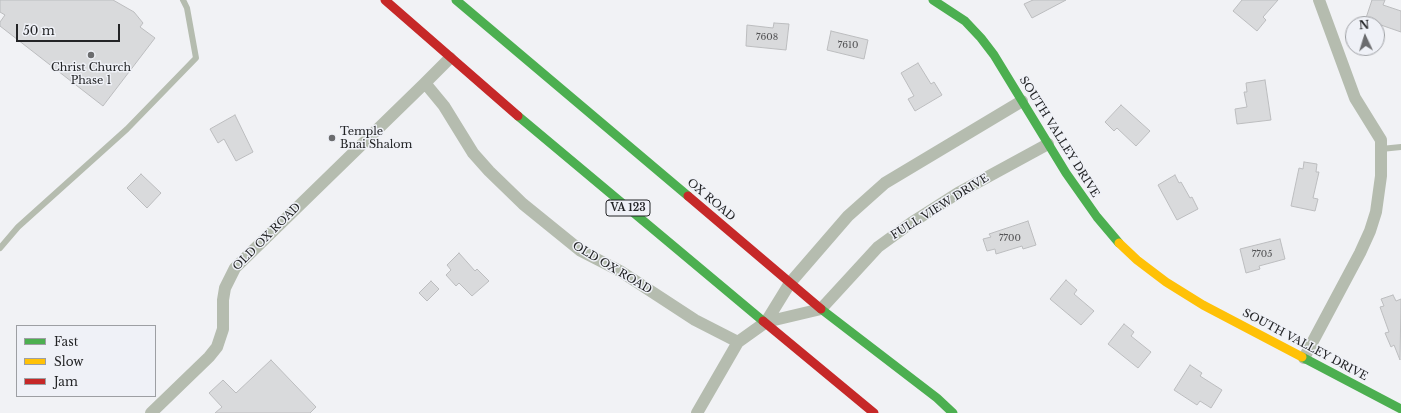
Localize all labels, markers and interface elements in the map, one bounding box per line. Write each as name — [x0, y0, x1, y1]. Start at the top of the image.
scale bar — [18, 16, 122, 42]
north arrow — [1345, 16, 1385, 56]
text: N — [1359, 18, 1370, 32]
text: 50 m — [23, 23, 55, 38]
house number: 7608 — [756, 32, 778, 42]
house number: 7610 — [838, 40, 858, 50]
marker: Christ Church Phase 1 — [86, 50, 96, 60]
place label: Christ Church Phase 1 — [51, 61, 131, 87]
street label: SOUTH VALLEY DRIVE — [1016, 74, 1102, 200]
place label: Temple Bnai Shalom — [340, 125, 412, 151]
marker: Temple Bnai Shalom — [327, 133, 337, 143]
street label: FULL VIEW DRIVE — [889, 172, 991, 242]
street label: OX ROAD — [684, 176, 738, 224]
road number: VA 123 — [606, 200, 650, 216]
street label: OLD OX ROAD — [231, 201, 303, 273]
house number: 7700 — [999, 233, 1021, 243]
street label: OLD OX ROAD — [570, 239, 654, 297]
house number: 7705 — [1252, 249, 1272, 259]
street label: SOUTH VALLEY DRIVE — [1240, 306, 1370, 384]
legend — [16, 325, 156, 397]
text: Fast — [54, 334, 78, 349]
text: Slow — [54, 354, 83, 369]
text: Jam — [54, 374, 78, 389]

